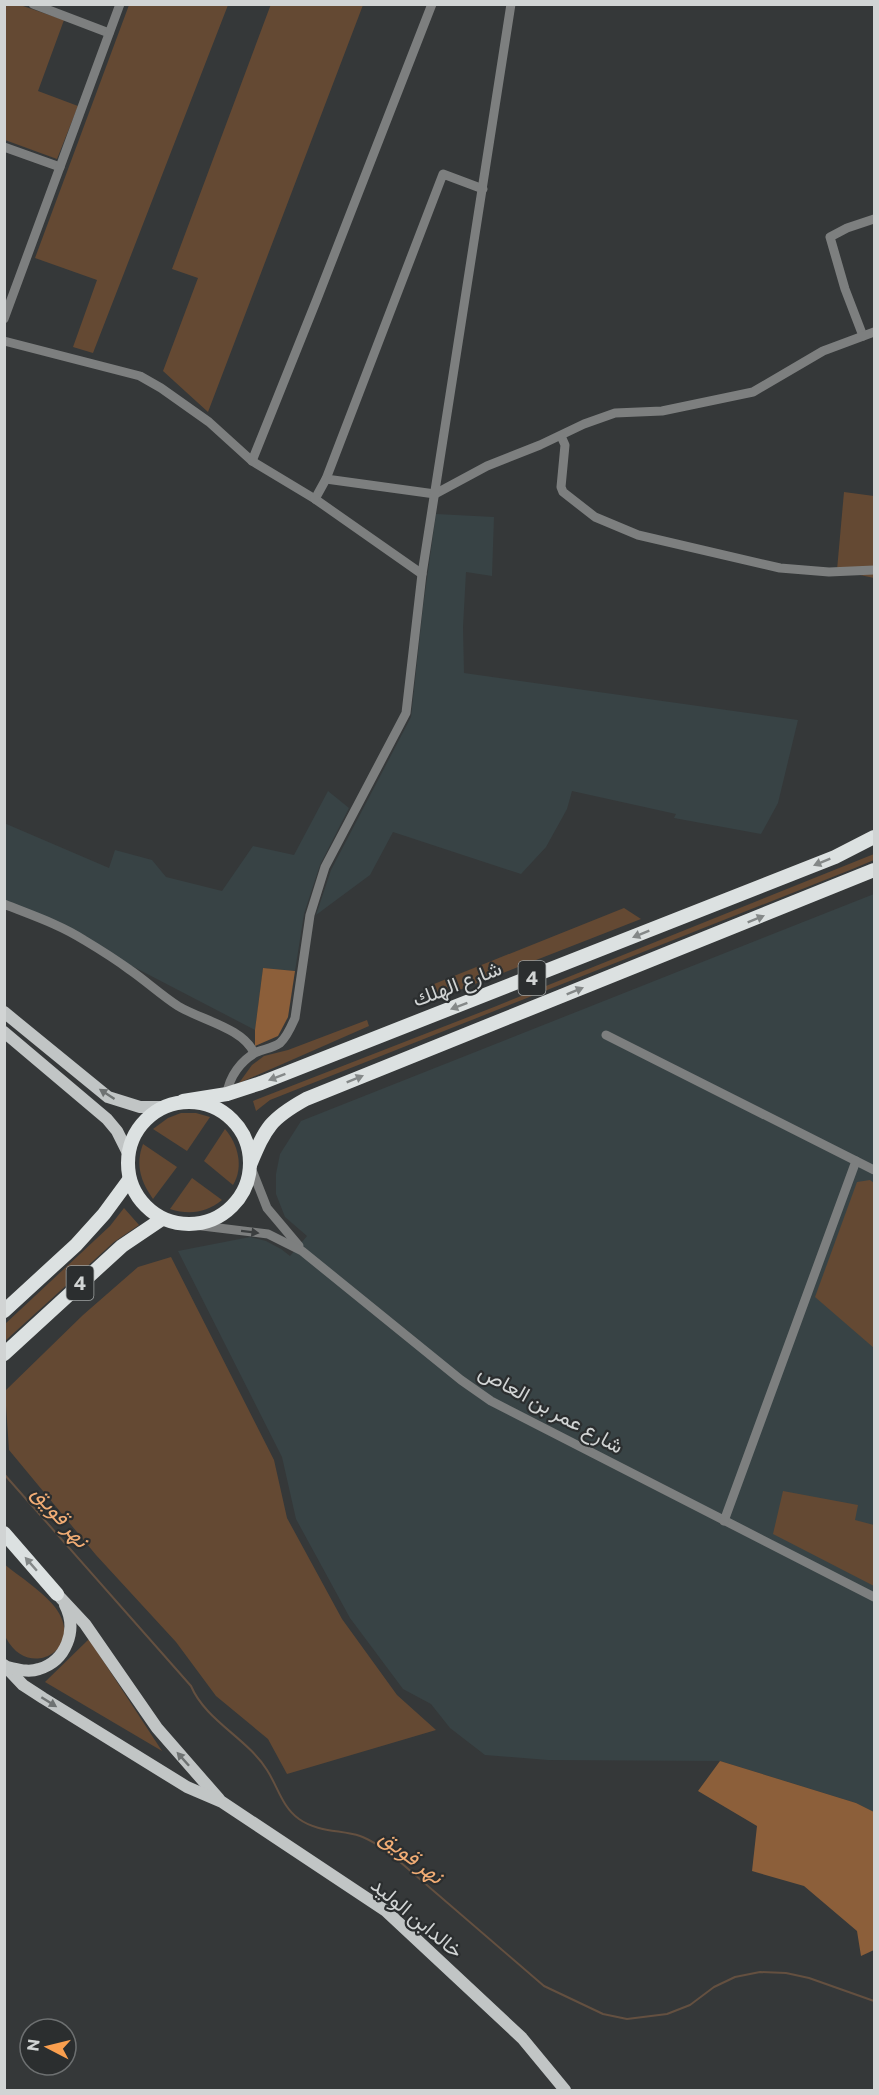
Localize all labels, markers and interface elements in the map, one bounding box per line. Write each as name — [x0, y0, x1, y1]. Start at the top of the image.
one-way arrow — [813, 858, 831, 867]
one-way arrow — [747, 913, 765, 923]
one-way arrow — [631, 929, 649, 939]
street label: شارع الهلك — [408, 954, 506, 1014]
road number: 4 — [518, 961, 546, 995]
one-way arrow — [566, 986, 584, 995]
one-way arrow — [450, 1002, 468, 1011]
one-way arrow — [268, 1072, 286, 1082]
one-way arrow — [346, 1074, 364, 1084]
one-way arrow — [98, 1089, 115, 1100]
one-way arrow — [240, 1227, 259, 1237]
road number: 4 — [66, 1266, 94, 1300]
street label: شارع عمر بن العاص — [474, 1358, 628, 1460]
water label: نهر قويق — [26, 1479, 97, 1554]
one-way arrow — [25, 1557, 38, 1572]
one-way arrow — [41, 1696, 57, 1707]
one-way arrow — [176, 1752, 190, 1766]
water label: نهر قويق — [374, 1822, 451, 1891]
street label: خالدابن الوليد — [366, 1871, 469, 1964]
north arrow — [18, 2017, 78, 2077]
text: N — [22, 2038, 43, 2052]

